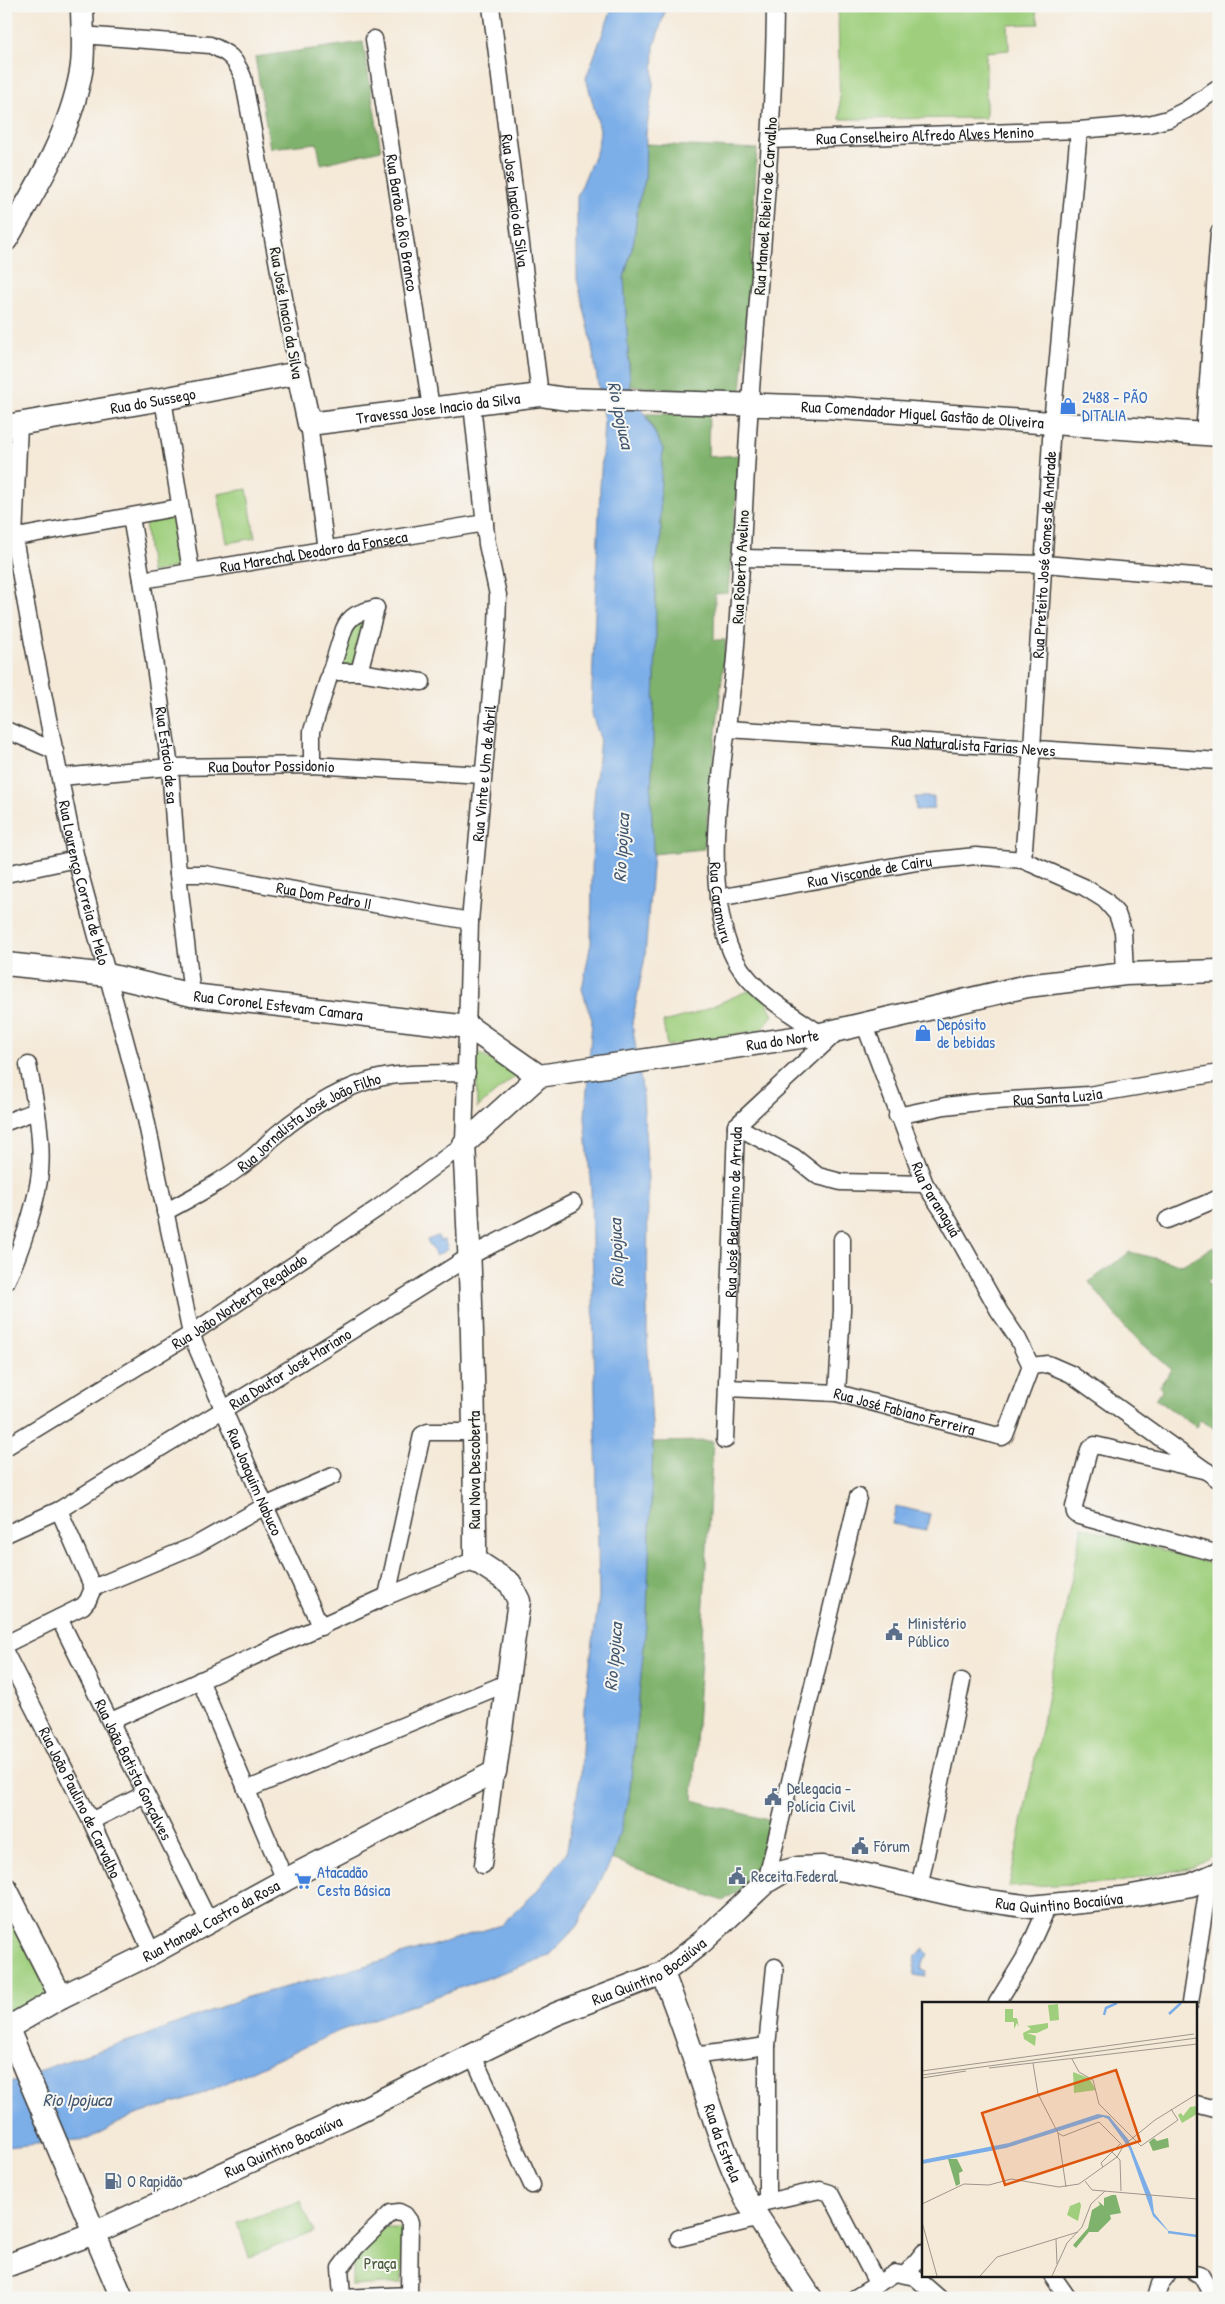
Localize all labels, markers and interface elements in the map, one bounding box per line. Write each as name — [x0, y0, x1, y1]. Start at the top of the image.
street label: Rua Manoel Ribeiro de Carvalho — [748, 116, 782, 296]
street label: Rua Conselheiro Alfredo Alves Menino — [816, 120, 1035, 150]
street label: Rua Jose Inacio da Silva — [496, 133, 535, 268]
street label: Rua Barão do Rio Branco — [381, 153, 424, 293]
street label: Rua José Inacio da Silva — [265, 245, 309, 381]
water label: Rio Ipojuca — [602, 379, 641, 453]
street label: Rua do Sussego — [109, 382, 198, 419]
place label: 2488 - PÃO DITALIA — [1082, 386, 1148, 426]
street label: Travessa Jose Inacio da Silva — [355, 387, 521, 429]
street label: Rua Comendador Miguel Gastão de Oliveira — [801, 395, 1045, 433]
shop icon: 2488 - PÃO DITALIA — [1058, 396, 1078, 416]
street label: Rua Prefeito José Gomes de Andrade — [1027, 450, 1061, 659]
street label: Rua Roberto Avelino — [726, 509, 754, 625]
street label: Rua Marechal Deodoro da Fonseca — [218, 525, 409, 578]
street label: Rua Vinte e Um de Abril — [466, 703, 501, 843]
street label: Rua Estacio de sa — [150, 705, 184, 804]
street label: Rua Naturalista Farias Neves — [891, 729, 1056, 761]
street label: Rua Doutor Possidonio — [208, 754, 336, 777]
street label: Rua Lourenço Correia de Melo — [54, 798, 115, 968]
water label: Rio Ipojuca — [607, 811, 635, 883]
street label: Rua Visconde de Cairu — [806, 849, 933, 893]
street label: Rua Caramuru — [705, 862, 738, 946]
street label: Rua Dom Pedro II — [275, 876, 374, 914]
street label: Rua Coronel Estevam Camara — [193, 984, 364, 1026]
place label: Depósito de bebidas — [937, 1013, 995, 1053]
street label: Rua do Norte — [745, 1023, 821, 1056]
shop icon: Depósito de bebidas — [913, 1023, 933, 1043]
street label: Rua Jornalista José João Filho — [232, 1067, 384, 1177]
street label: Rua Santa Luzia — [1012, 1082, 1104, 1111]
street label: Rua José Belarmino de Arruda — [719, 1126, 747, 1298]
street label: Rua Paranaguá — [907, 1159, 966, 1241]
water label: Rio Ipojuca — [602, 1217, 630, 1288]
street label: Rua João Norberto Regalado — [167, 1248, 312, 1354]
street label: Rua Doutor José Mariano — [225, 1322, 356, 1415]
street label: Rua José Fabiano Ferreira — [831, 1382, 978, 1440]
street label: Rua Nova Descoberta — [463, 1411, 485, 1529]
street label: Rua Joaquim Nabuco — [222, 1425, 288, 1539]
place label: Ministério Público — [908, 1612, 967, 1652]
water label: Rio Ipojuca — [598, 1620, 629, 1692]
public building icon: Ministério Público — [884, 1622, 904, 1642]
street label: Rua João Batista Gonçalves — [90, 1695, 178, 1844]
street label: Rua João Paulino de Carvalho — [34, 1723, 127, 1882]
place label: Delegacia - Polícia Civil — [787, 1777, 856, 1817]
public building icon: Delegacia - Polícia Civil — [763, 1787, 783, 1807]
place label: Fórum — [873, 1835, 910, 1857]
public building icon: Fórum — [850, 1836, 870, 1856]
place label: Atacadão Cesta Básica — [317, 1861, 390, 1901]
place label: Receita Federal — [751, 1865, 839, 1887]
public building icon: Receita Federal — [727, 1866, 747, 1886]
supermarket icon: Atacadão Cesta Básica — [293, 1871, 313, 1891]
street label: Rua Manoel Castro da Rosa — [139, 1874, 283, 1967]
street label: Rua Quintino Bocaiúva — [994, 1887, 1124, 1918]
street label: Rua Quintino Bocaiúva — [588, 1932, 710, 2010]
inset map — [922, 2002, 1198, 2276]
water label: Rio Ipojuca — [43, 2087, 113, 2112]
street label: Rua da Estrela — [699, 2101, 748, 2185]
street label: Rua Quintino Bocaiúva — [220, 2110, 346, 2183]
place label: O Rapidão — [127, 2170, 183, 2192]
fuel station icon: O Rapidão — [103, 2171, 123, 2191]
park label: Praça — [364, 2252, 396, 2274]

